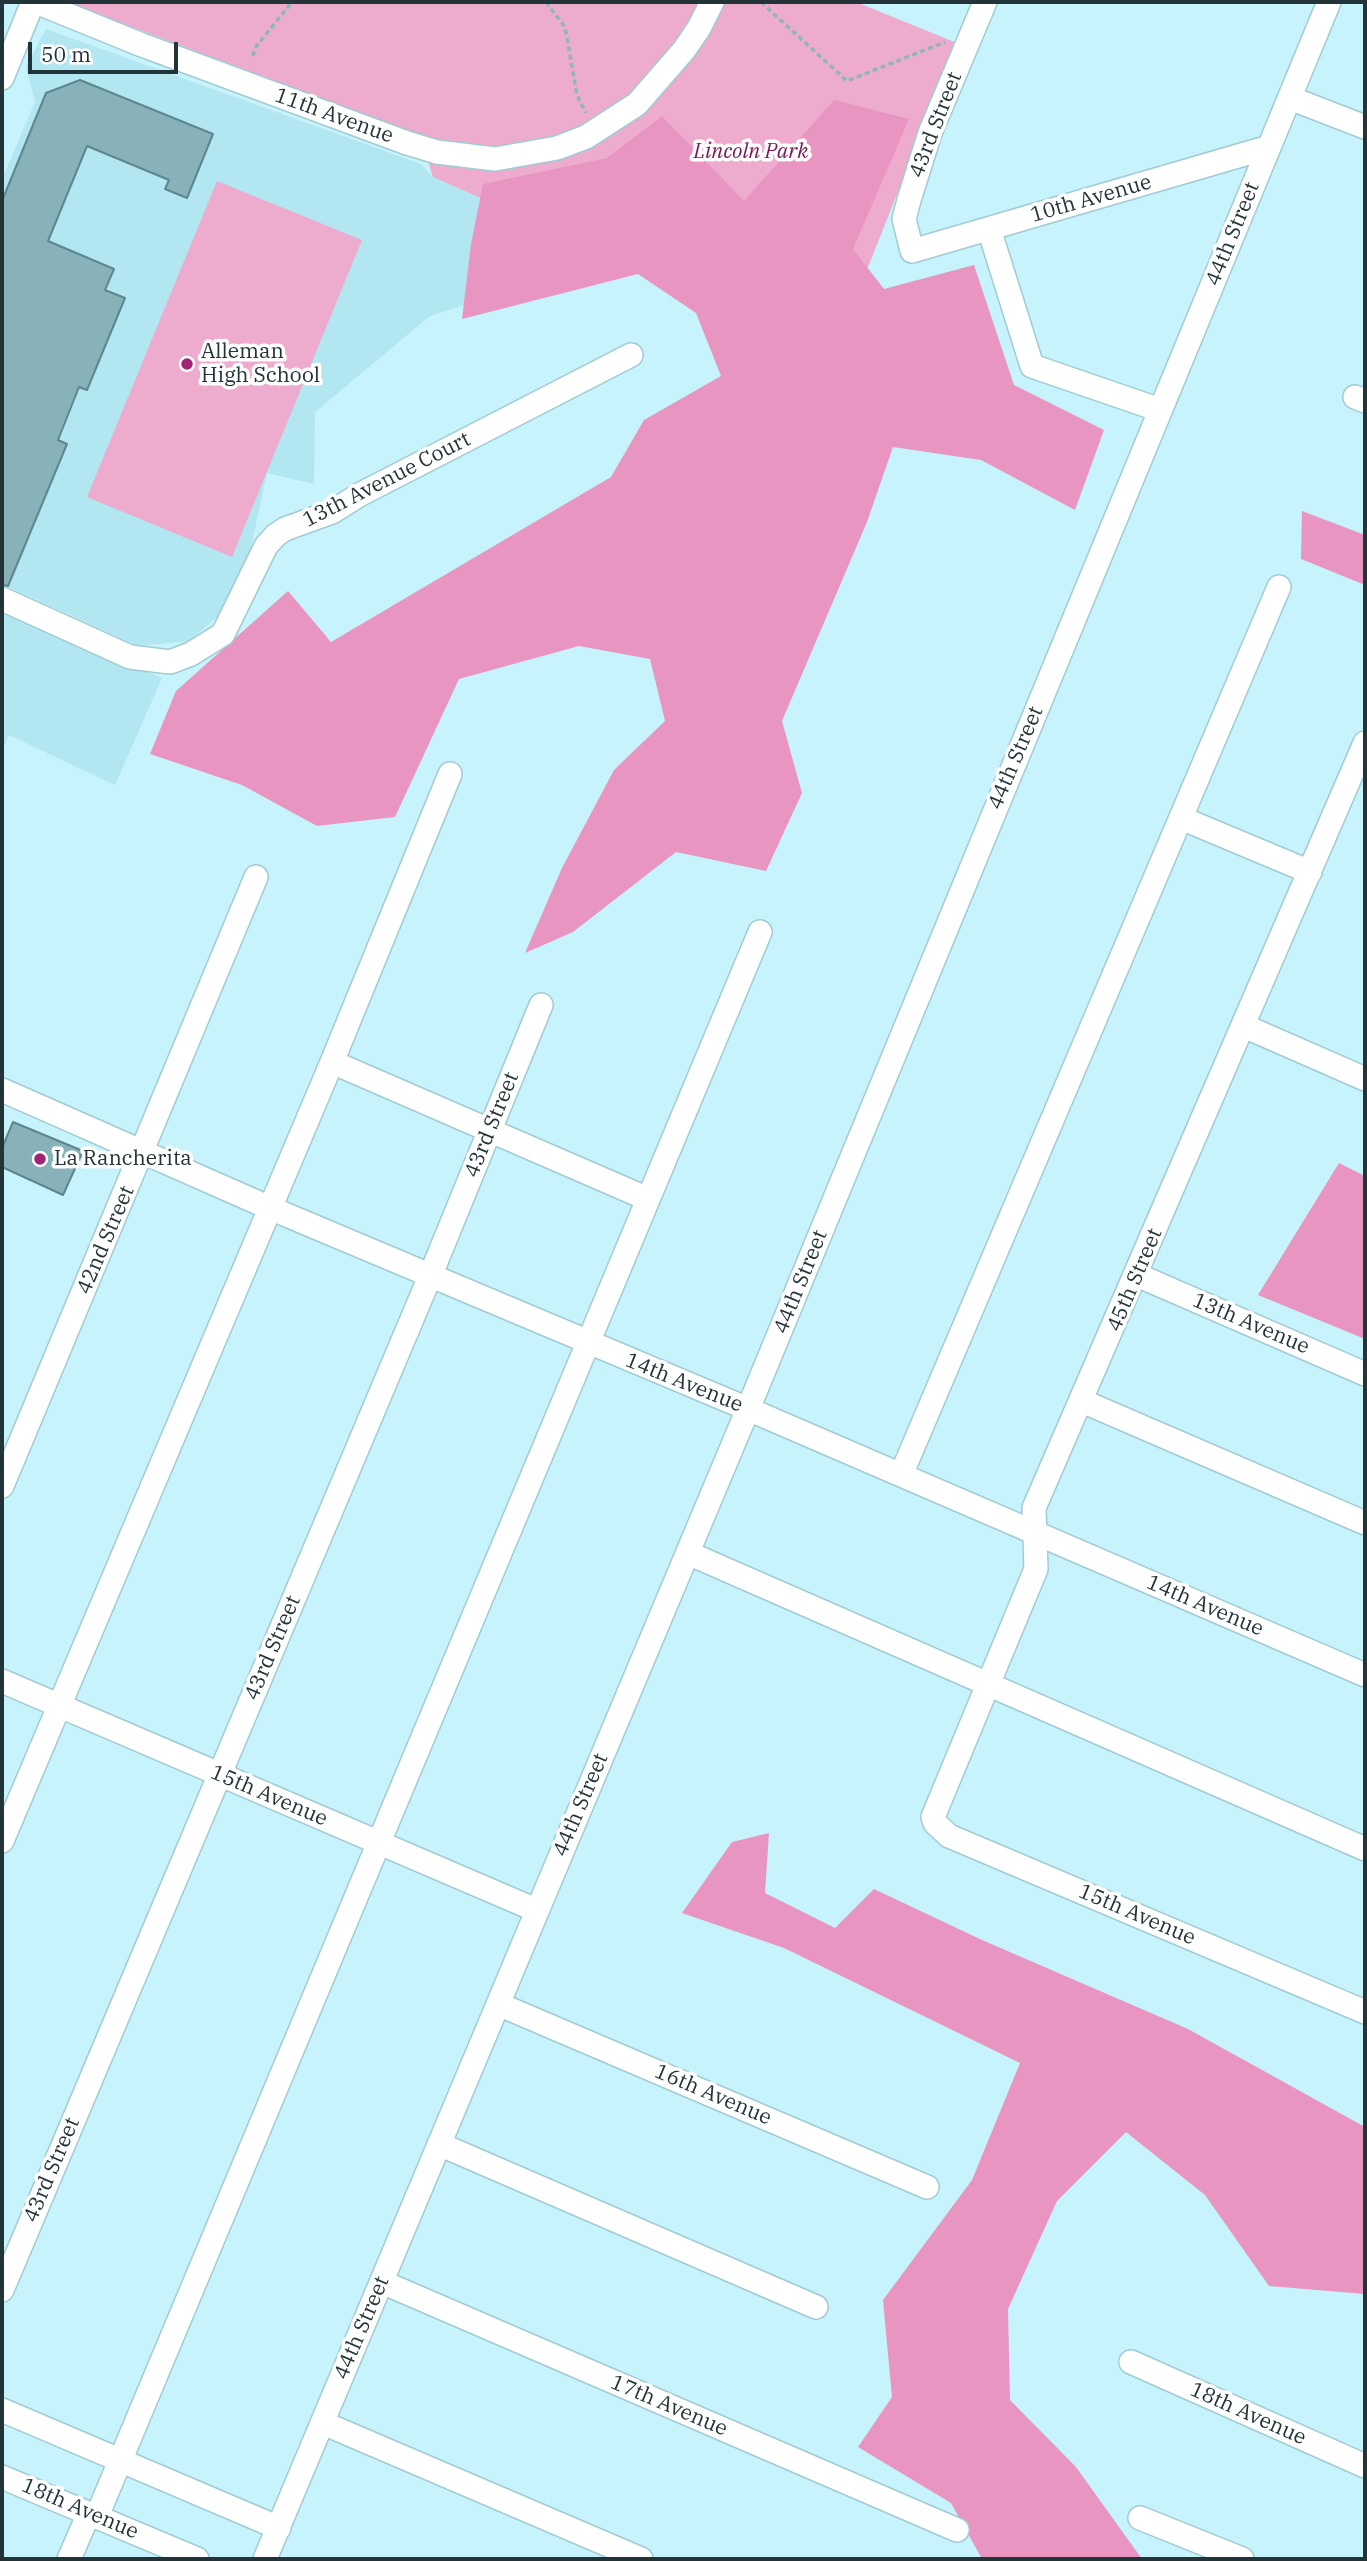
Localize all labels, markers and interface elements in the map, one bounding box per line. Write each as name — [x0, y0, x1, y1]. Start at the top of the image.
scale bar — [32, 28, 182, 72]
text: 50 m — [41, 40, 91, 68]
street label: 43rd Street — [904, 69, 968, 181]
street label: 11th Avenue — [271, 83, 397, 149]
park label: Lincoln Park — [694, 139, 808, 165]
street label: 10th Avenue — [1028, 170, 1154, 228]
street label: 44th Street — [1201, 178, 1265, 290]
place label: Alleman High School — [201, 339, 320, 389]
marker: Alleman High School — [179, 356, 195, 372]
street label: 13th Avenue Court — [299, 427, 475, 533]
street label: 44th Street — [983, 703, 1049, 813]
street label: 43rd Street — [460, 1069, 524, 1181]
place label: La Rancherita — [54, 1146, 192, 1172]
marker: La Rancherita — [32, 1151, 48, 1167]
street label: 42nd Street — [72, 1182, 140, 1298]
street label: 45th Street — [1102, 1225, 1168, 1335]
street label: 44th Street — [769, 1226, 833, 1338]
street label: 13th Avenue — [1189, 1288, 1313, 1360]
street label: 14th Avenue — [622, 1348, 746, 1418]
street label: 14th Avenue — [1143, 1570, 1267, 1642]
street label: 43rd Street — [240, 1592, 306, 1704]
street label: 44th Street — [548, 1750, 614, 1860]
street label: 15th Avenue — [207, 1760, 331, 1832]
street label: 15th Avenue — [1075, 1879, 1199, 1951]
street label: 16th Avenue — [651, 2059, 775, 2131]
street label: 43rd Street — [19, 2114, 85, 2226]
street label: 44th Street — [329, 2273, 395, 2383]
street label: 17th Avenue — [607, 2370, 731, 2442]
street label: 18th Avenue — [1186, 2377, 1310, 2451]
street label: 18th Avenue — [18, 2473, 142, 2545]

